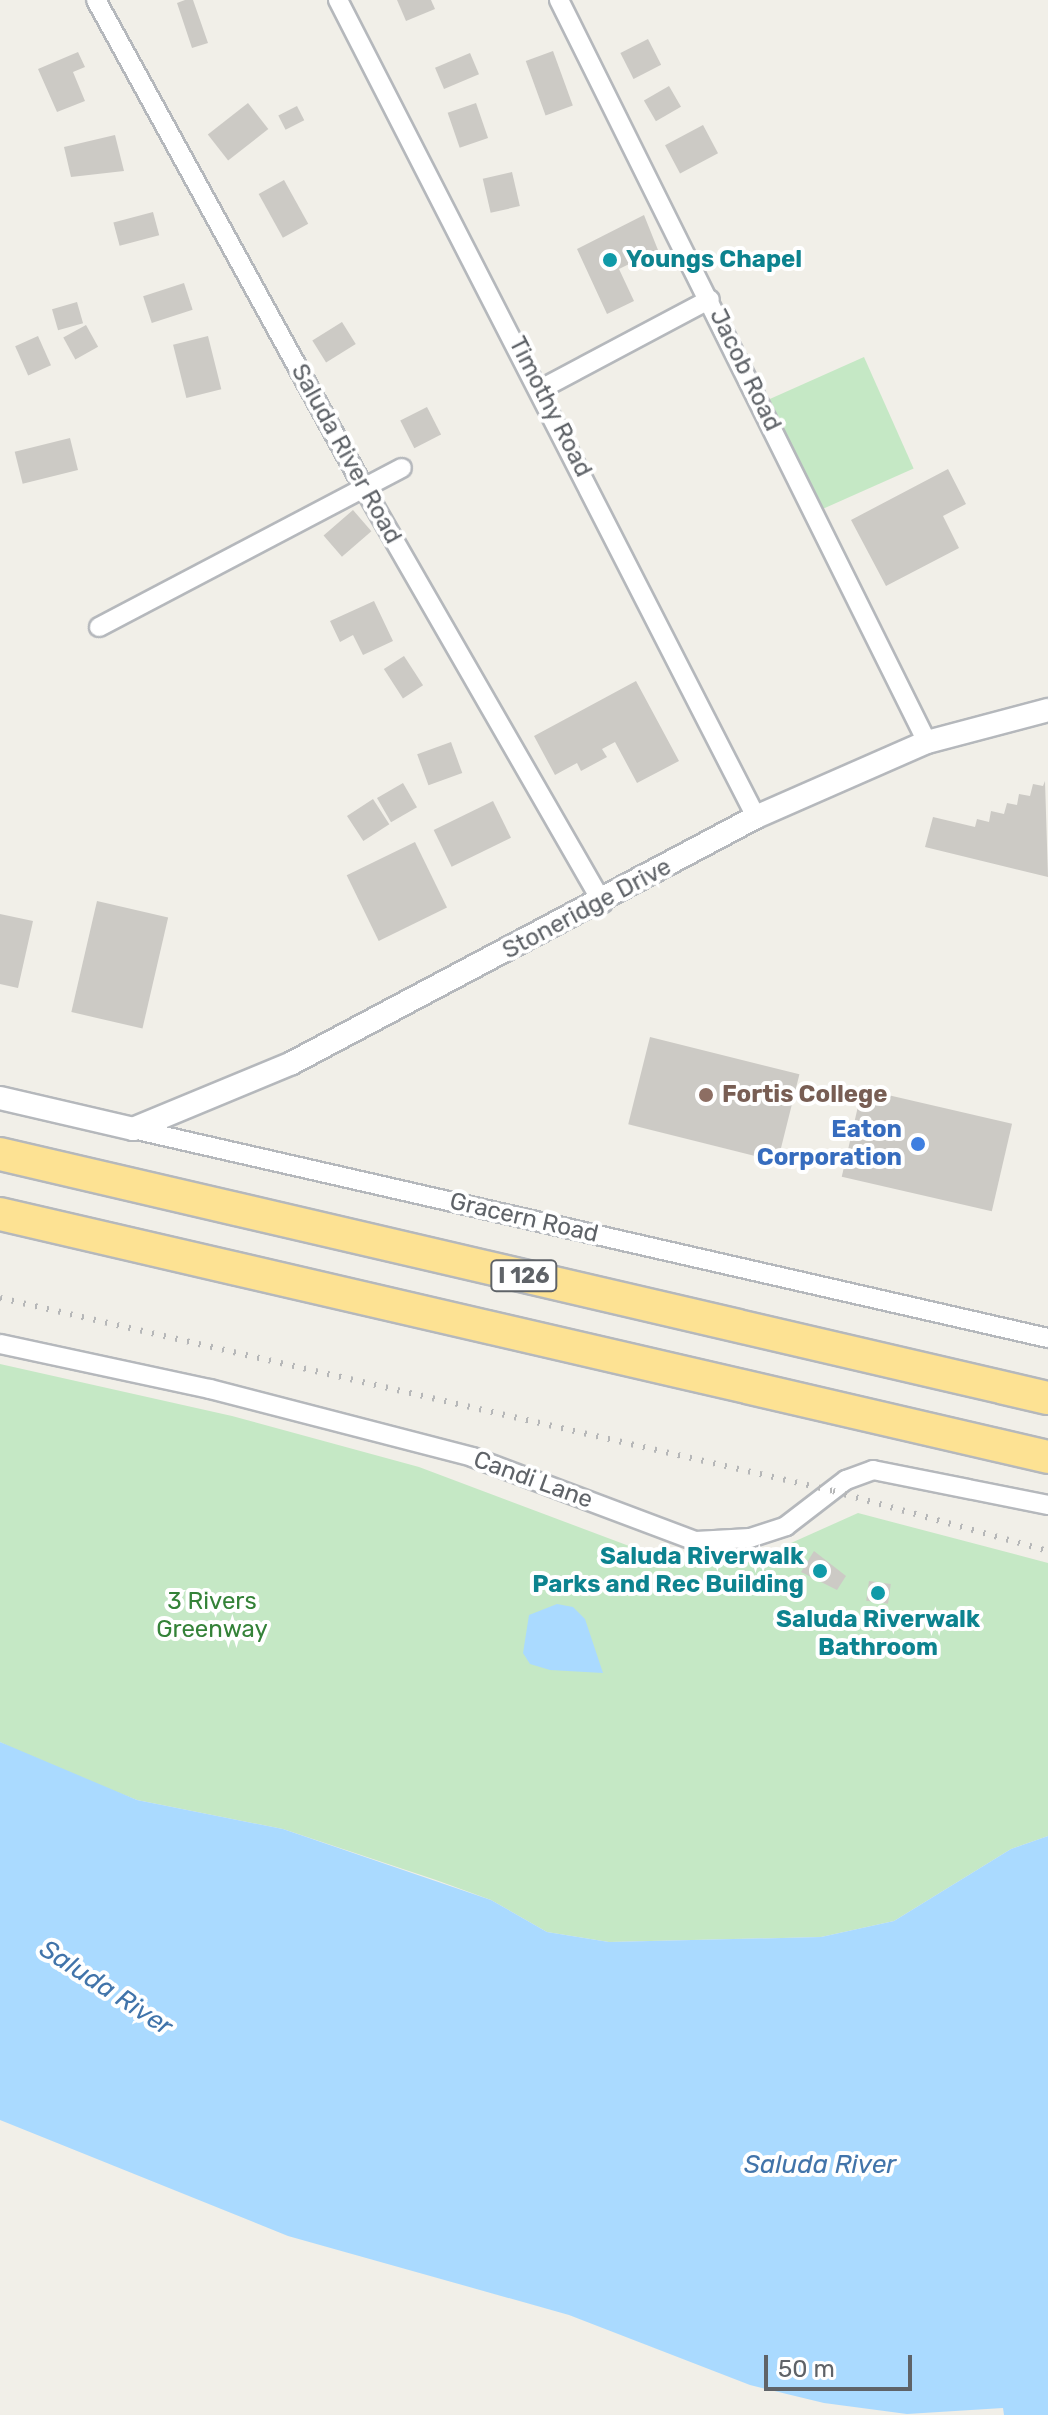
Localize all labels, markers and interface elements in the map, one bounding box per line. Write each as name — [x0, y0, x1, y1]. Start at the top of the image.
place label: Youngs Chapel — [626, 246, 802, 274]
marker: Youngs Chapel — [601, 251, 619, 269]
street label: Jacob Road — [703, 304, 787, 436]
street label: Timothy Road — [502, 332, 598, 482]
street label: Saluda River Road — [285, 359, 407, 549]
street label: Stoneridge Drive — [498, 852, 676, 966]
place label: Fortis College — [722, 1081, 888, 1109]
marker: Fortis College — [697, 1086, 715, 1104]
place label: Eaton Corporation — [757, 1116, 902, 1172]
marker: Eaton Corporation — [909, 1135, 927, 1153]
street label: Gracern Road — [447, 1187, 601, 1249]
road number: I 126 — [490, 1258, 558, 1294]
street label: Candi Lane — [470, 1445, 596, 1515]
place label: Saluda Riverwalk Parks and Rec Building — [532, 1543, 804, 1599]
marker: Saluda Riverwalk Parks and Rec Building — [811, 1562, 829, 1580]
marker: Saluda Riverwalk Bathroom — [869, 1584, 887, 1602]
park label: 3 Rivers Greenway — [156, 1588, 268, 1644]
place label: Saluda Riverwalk Bathroom — [776, 1606, 980, 1662]
water label: Saluda River — [34, 1933, 178, 2043]
water label: Saluda River — [744, 2149, 896, 2181]
scale bar — [768, 2339, 916, 2389]
text: 50 m — [778, 2355, 835, 2383]

